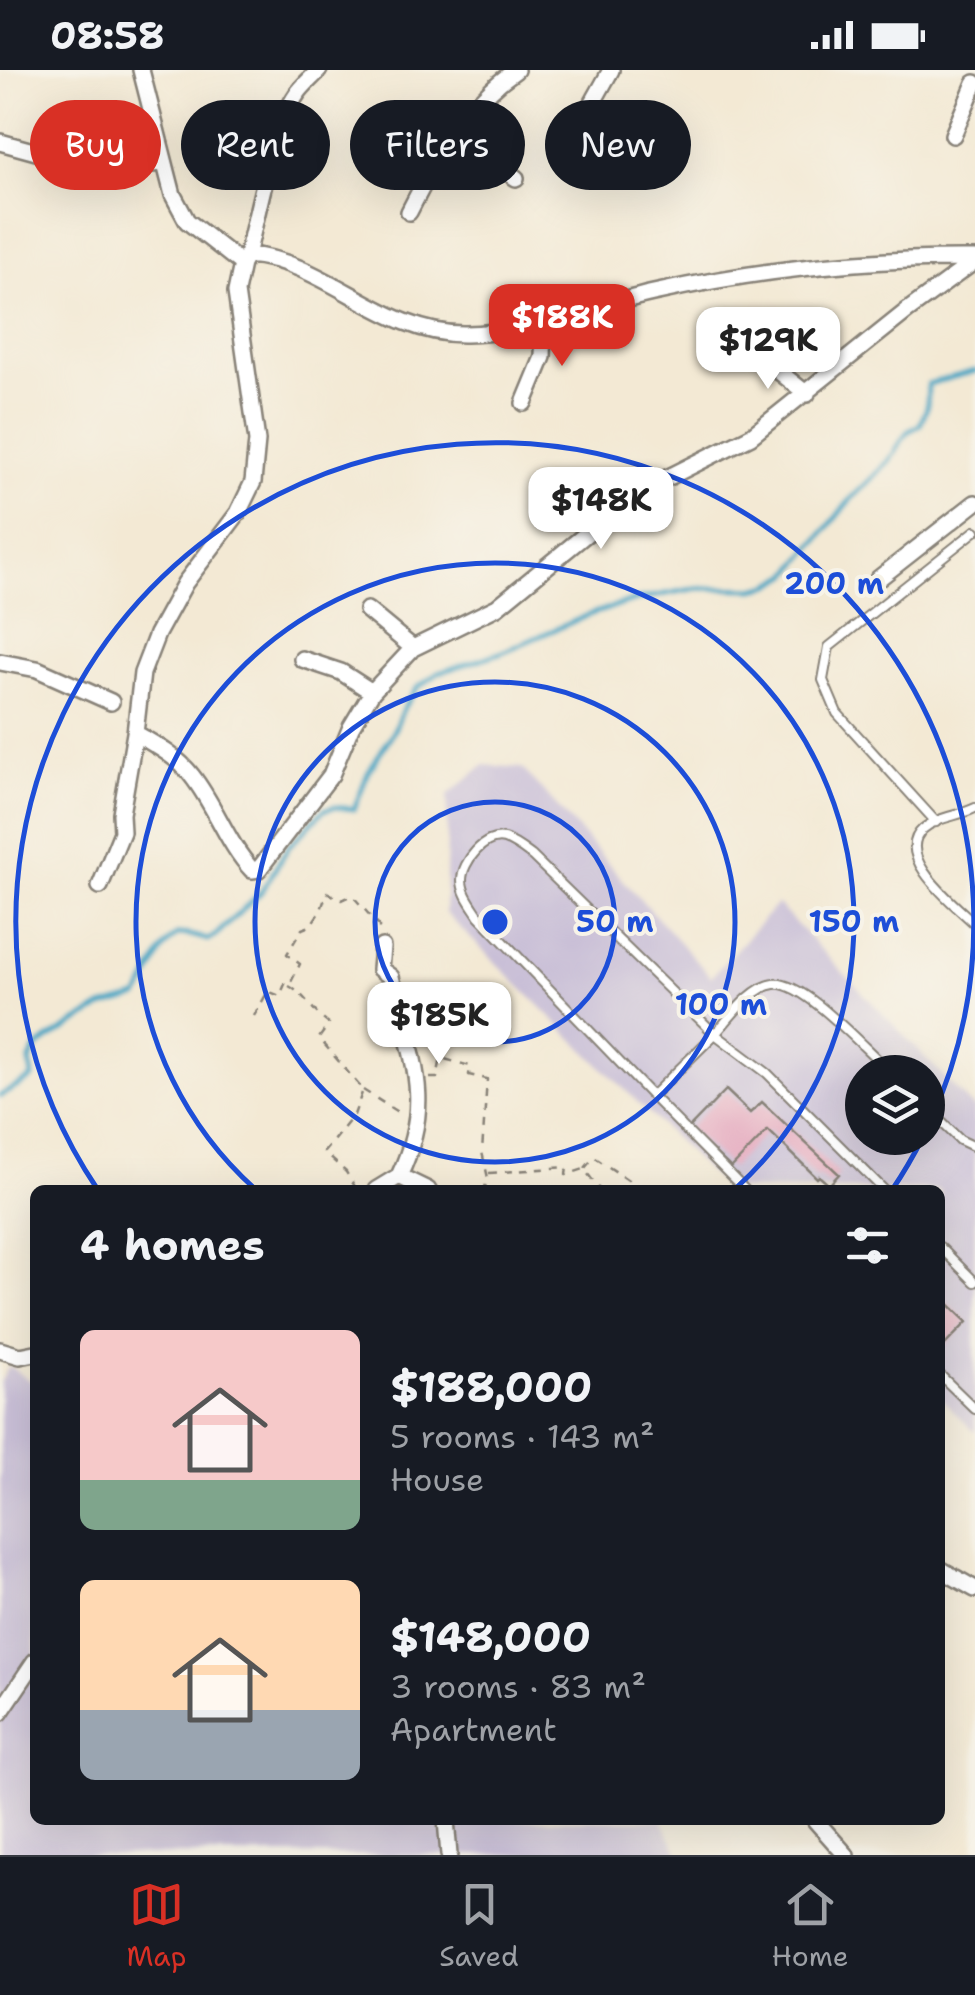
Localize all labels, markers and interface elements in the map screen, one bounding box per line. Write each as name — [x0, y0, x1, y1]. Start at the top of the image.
text: 08:58 — [50, 10, 165, 61]
chip: Buy — [30, 100, 161, 190]
chip: Rent — [181, 100, 330, 190]
chip: Filters — [350, 100, 525, 190]
chip: New — [545, 100, 691, 190]
pin: $188K — [492, 284, 632, 369]
text: $188K — [511, 295, 613, 338]
pin: $129K — [698, 307, 838, 392]
text: $129K — [718, 318, 818, 361]
pin: $148K — [531, 467, 671, 552]
text: $148K — [550, 478, 652, 521]
text: 200 m — [784, 563, 884, 604]
text: 50 m — [576, 901, 654, 942]
text: 150 m — [809, 901, 899, 942]
centre of rings — [477, 904, 513, 940]
pin: $185K — [369, 982, 509, 1067]
text: 100 m — [675, 984, 767, 1025]
text: $185K — [389, 993, 489, 1036]
map controls — [845, 1055, 945, 1155]
button: layers — [845, 1055, 945, 1155]
text: 4 homes — [80, 1217, 265, 1273]
icon: filters — [840, 1218, 895, 1273]
text: $188,000 — [390, 1359, 592, 1415]
icon: home — [160, 1370, 280, 1490]
text: 5 rooms · 143 m² — [390, 1415, 655, 1458]
text: House — [390, 1458, 484, 1501]
text: $148,000 — [390, 1609, 591, 1665]
icon: home — [160, 1620, 280, 1740]
text: 3 rooms · 83 m² — [390, 1665, 646, 1708]
text: Apartment — [390, 1708, 557, 1751]
tab: Map — [126, 1877, 186, 1975]
tab: Saved — [439, 1877, 519, 1975]
tab: Home — [772, 1877, 849, 1975]

